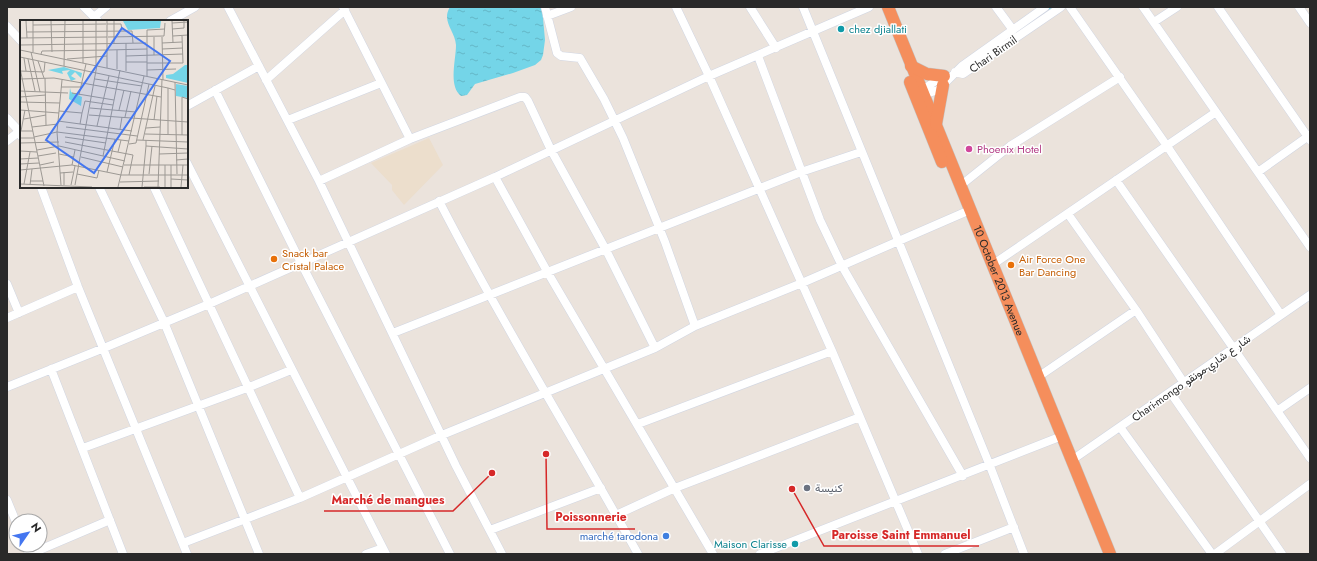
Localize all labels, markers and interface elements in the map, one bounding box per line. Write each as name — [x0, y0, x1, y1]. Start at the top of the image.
inset map — [20, 20, 188, 188]
place label: chez djiallati — [849, 21, 907, 37]
marker: chez djiallati — [836, 24, 846, 34]
street label: Chari Birmil — [966, 32, 1020, 76]
place label: Phoenix Hotel — [977, 141, 1042, 157]
marker: Phoenix Hotel — [964, 144, 974, 154]
street label: 10 October 2013 Avenue — [969, 223, 1029, 338]
place label: Snack bar Cristal Palace — [282, 245, 344, 274]
place label: Air Force One Bar Dancing — [1019, 251, 1086, 280]
marker: Snack bar Cristal Palace — [269, 254, 279, 264]
marker: Air Force One Bar Dancing — [1006, 260, 1016, 270]
street label: Chari-mongo شار ع شاري-مونقو — [1128, 331, 1255, 427]
place label: كنيسة — [815, 480, 843, 496]
marker: كنيسة — [802, 483, 812, 493]
callout: Marché de mangues — [324, 487, 453, 511]
text: Marché de mangues — [332, 491, 445, 509]
callout: Poissonnerie — [547, 505, 635, 529]
text: Poissonnerie — [555, 508, 627, 526]
north arrow — [8, 513, 48, 553]
text: N — [27, 519, 45, 536]
callout: Paroisse Saint Emmanuel — [824, 522, 979, 546]
text: Paroisse Saint Emmanuel — [831, 526, 971, 544]
place label: marché tarodona — [580, 528, 658, 544]
marker: marché tarodona — [661, 531, 671, 541]
place label: Maison Clarisse — [714, 536, 787, 552]
marker: Maison Clarisse — [790, 539, 800, 549]

